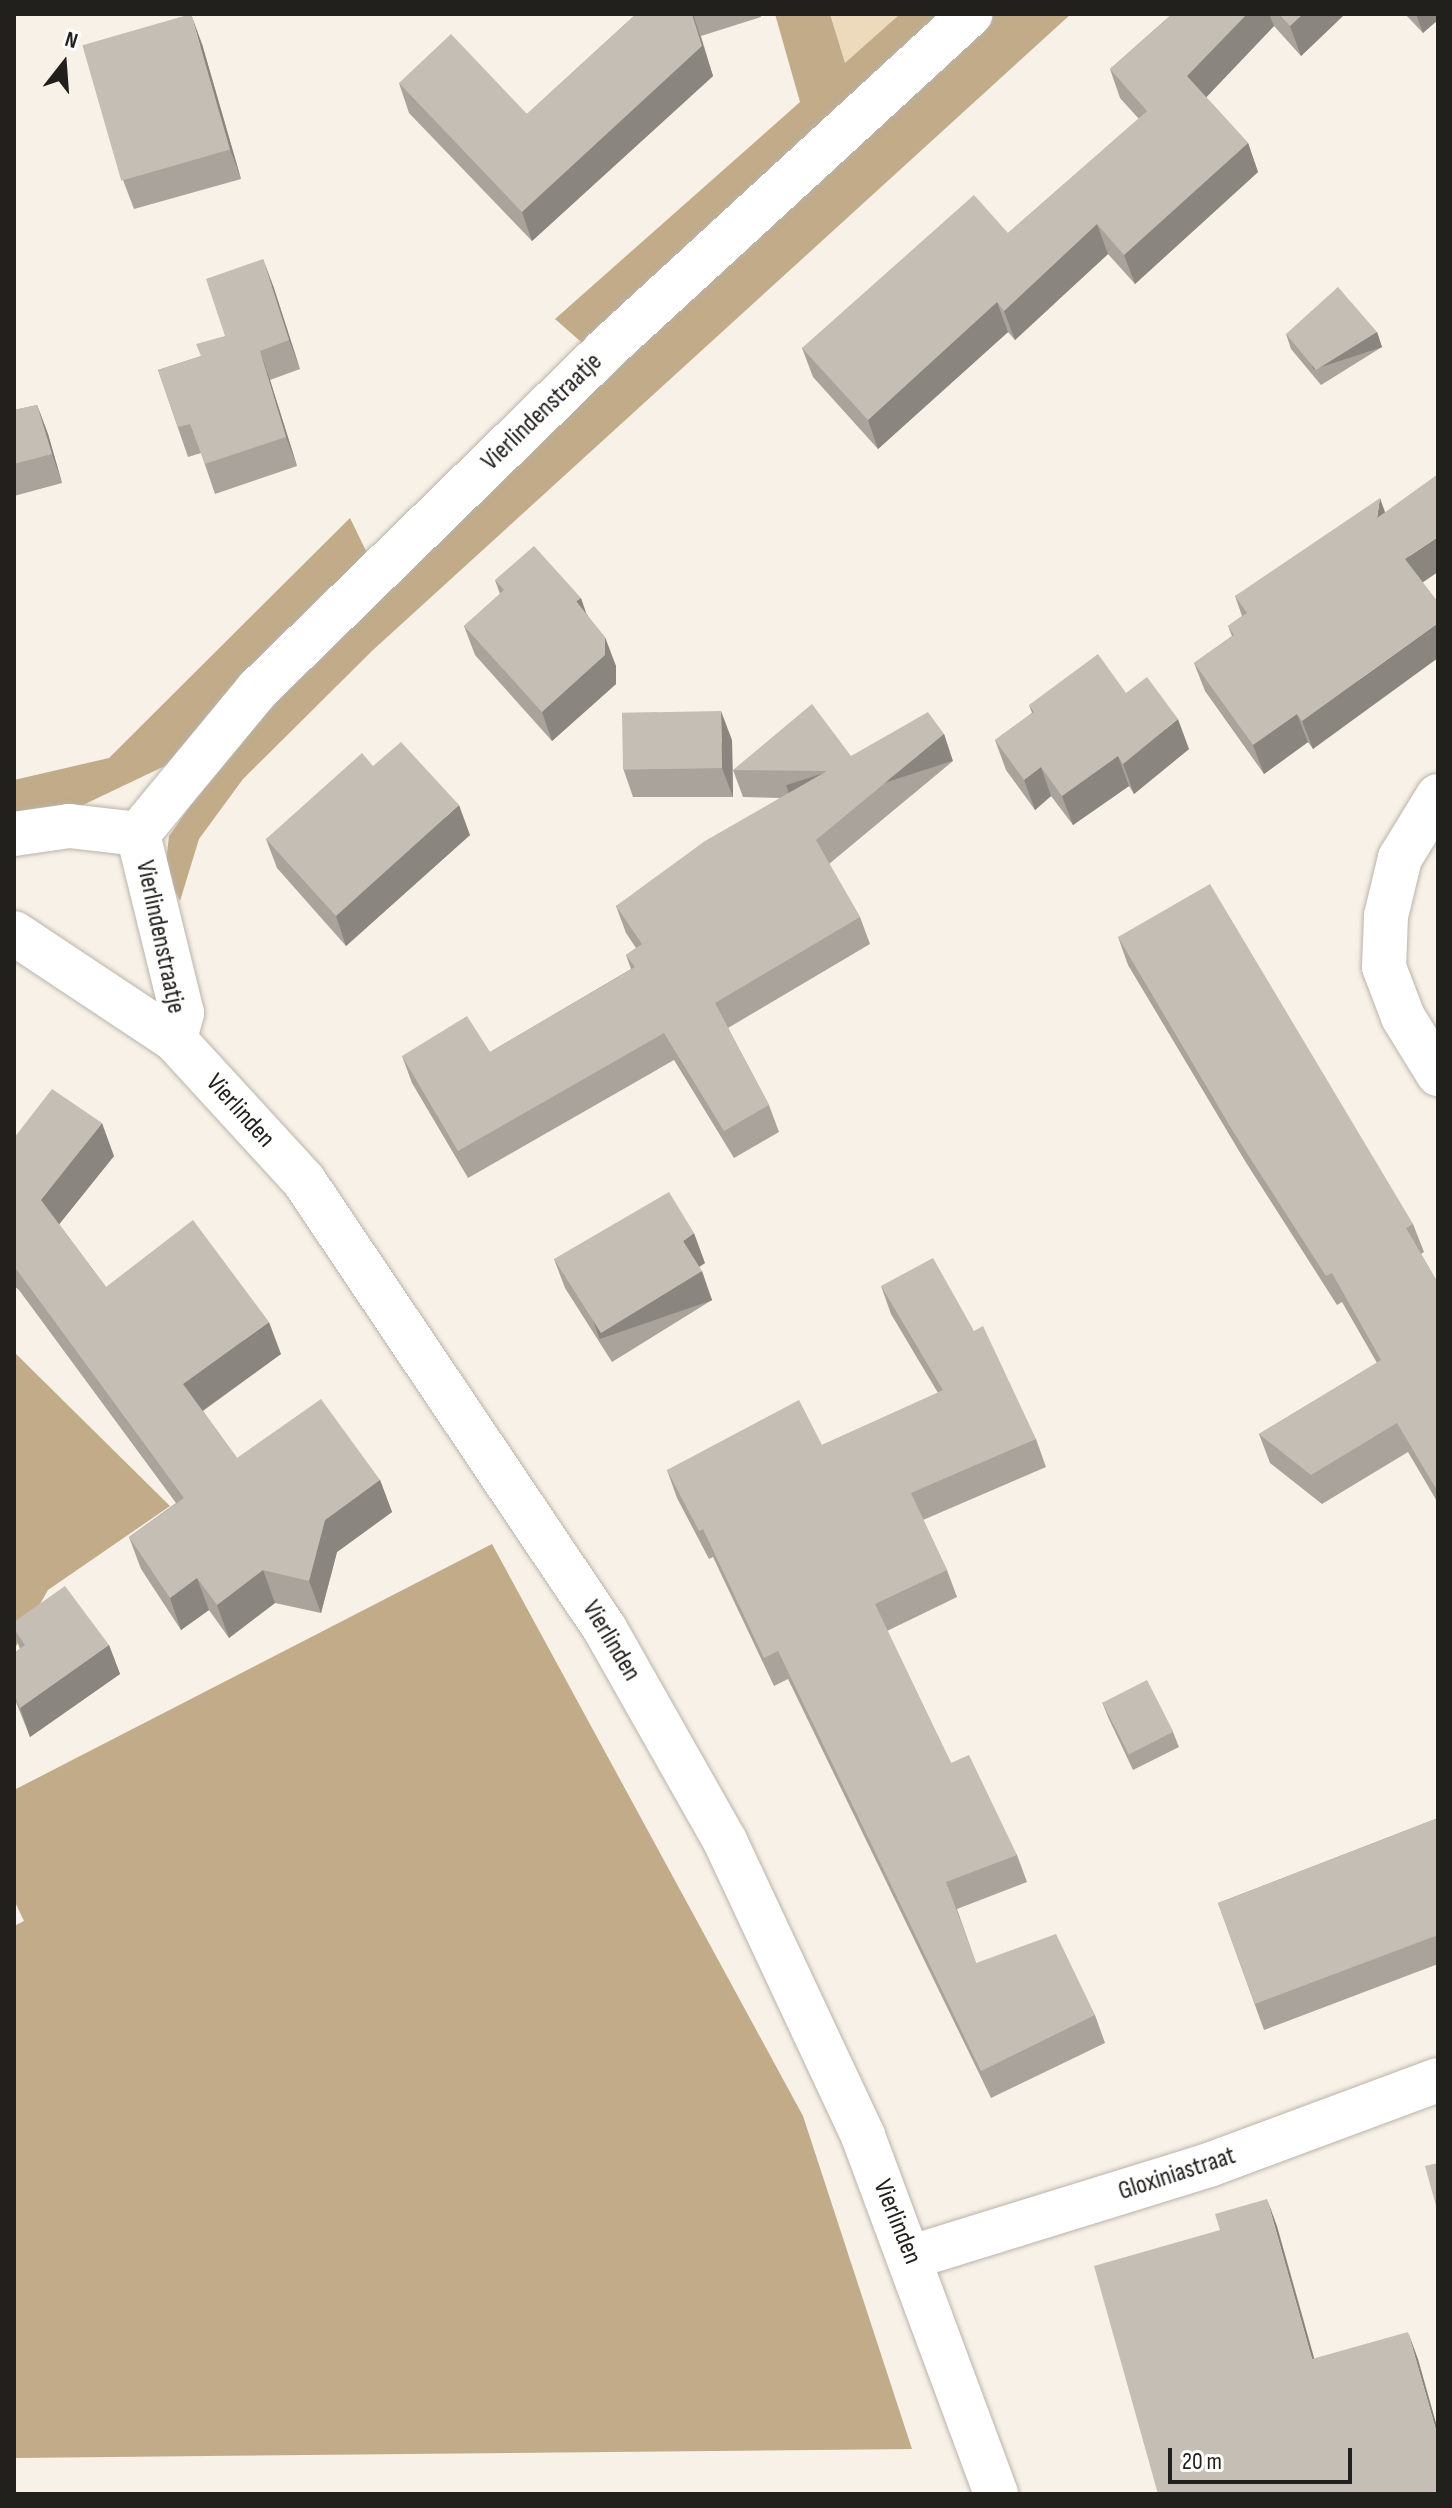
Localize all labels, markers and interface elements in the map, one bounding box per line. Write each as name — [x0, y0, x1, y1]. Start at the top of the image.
north arrow — [24, 24, 104, 104]
text: N — [62, 26, 81, 55]
street label: Vierlindenstraatje — [475, 347, 609, 477]
street label: Vierlindenstraatje — [129, 858, 191, 1016]
street label: Vierlinden — [199, 1068, 281, 1154]
street label: Vierlinden — [575, 1595, 647, 1687]
street label: Gloxiniastraat — [1115, 2140, 1239, 2208]
street label: Vierlinden — [866, 2175, 928, 2269]
scale bar — [1172, 2432, 1356, 2482]
text: 20 m — [1182, 2447, 1222, 2476]

